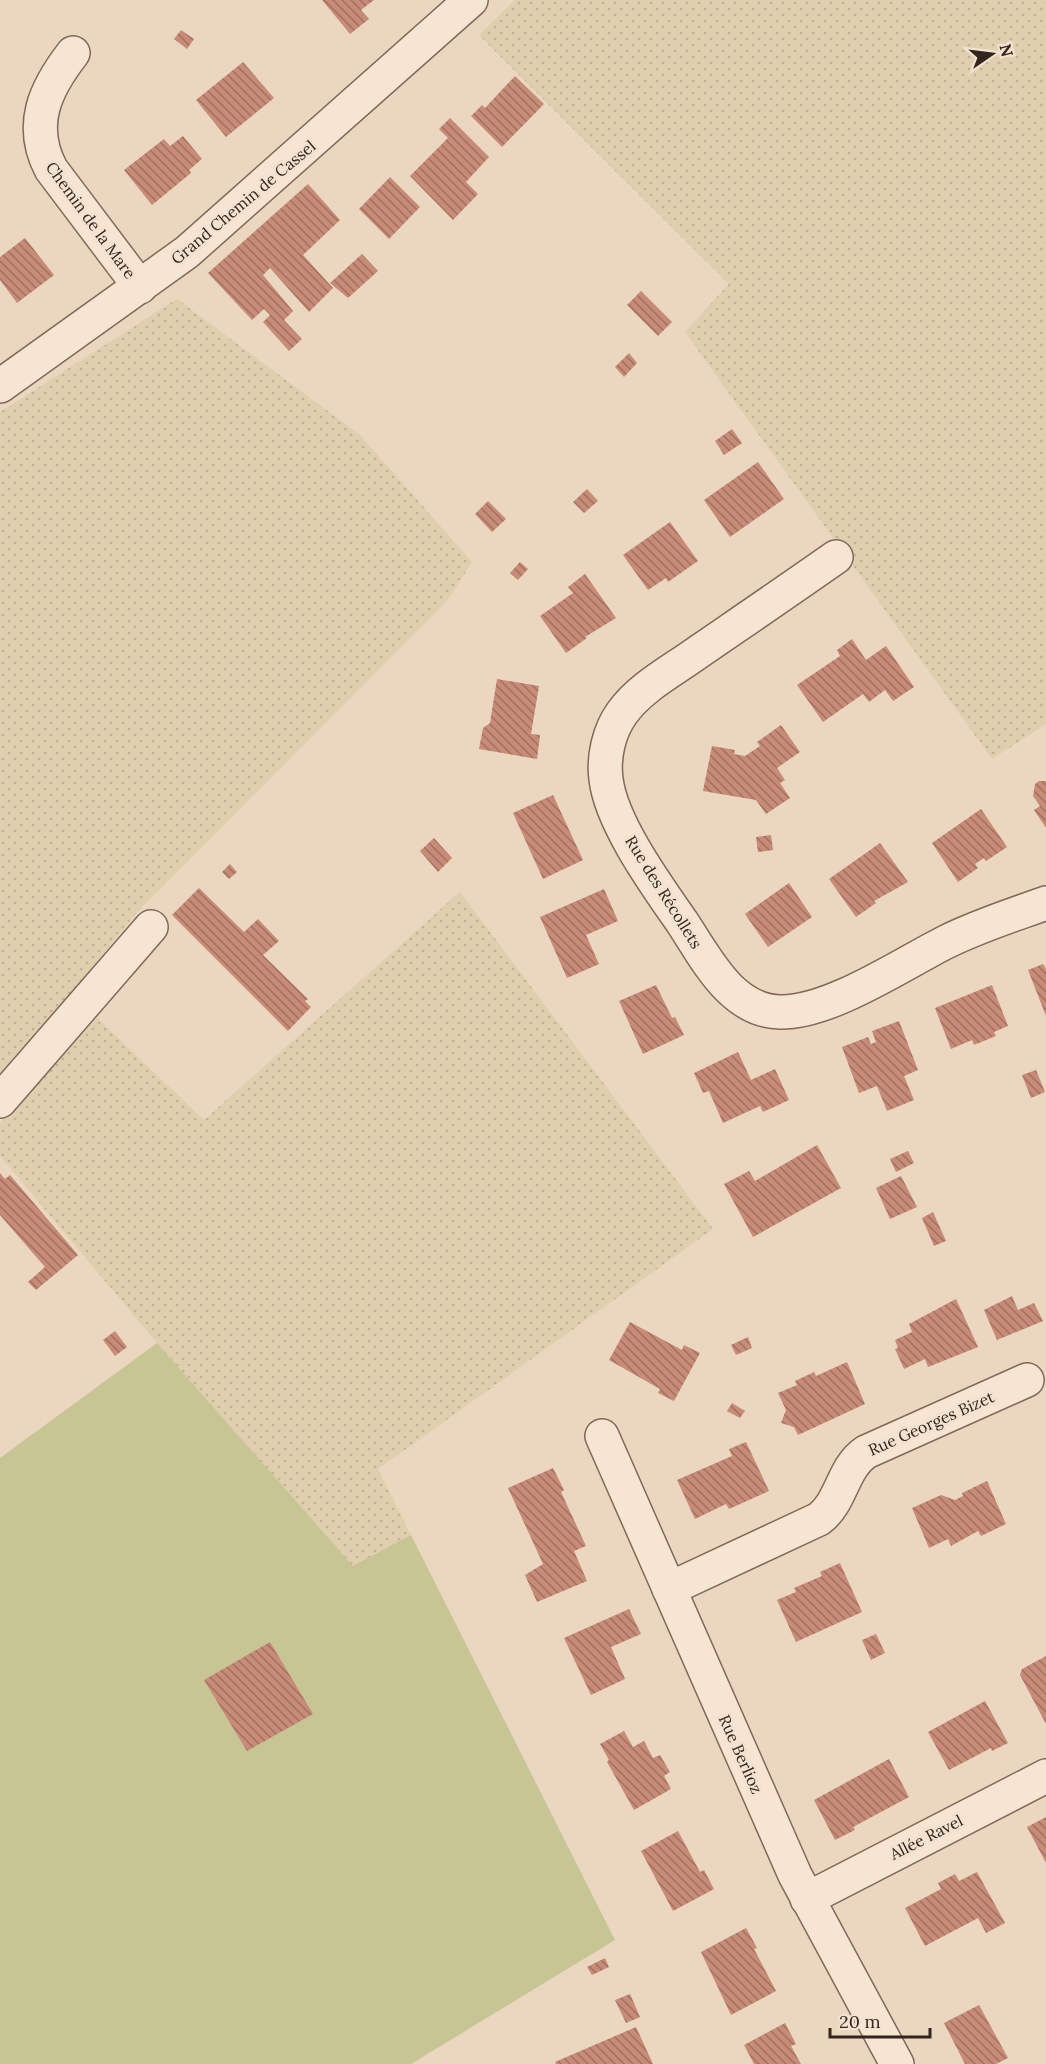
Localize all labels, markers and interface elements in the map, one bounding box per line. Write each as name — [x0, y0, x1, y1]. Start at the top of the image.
north arrow — [962, 24, 1022, 84]
text: N — [995, 42, 1018, 59]
street label: Grand Chemin de Cassel — [167, 136, 319, 268]
street label: Chemin de la Mare — [42, 158, 140, 283]
street label: Rue des Récollets — [621, 832, 707, 952]
street label: Rue Georges Bizet — [865, 1386, 998, 1460]
street label: Rue Berlioz — [715, 1711, 767, 1797]
street label: Allée Ravel — [885, 1810, 966, 1864]
scale bar — [830, 2001, 930, 2039]
text: 20 m — [839, 2010, 881, 2033]

